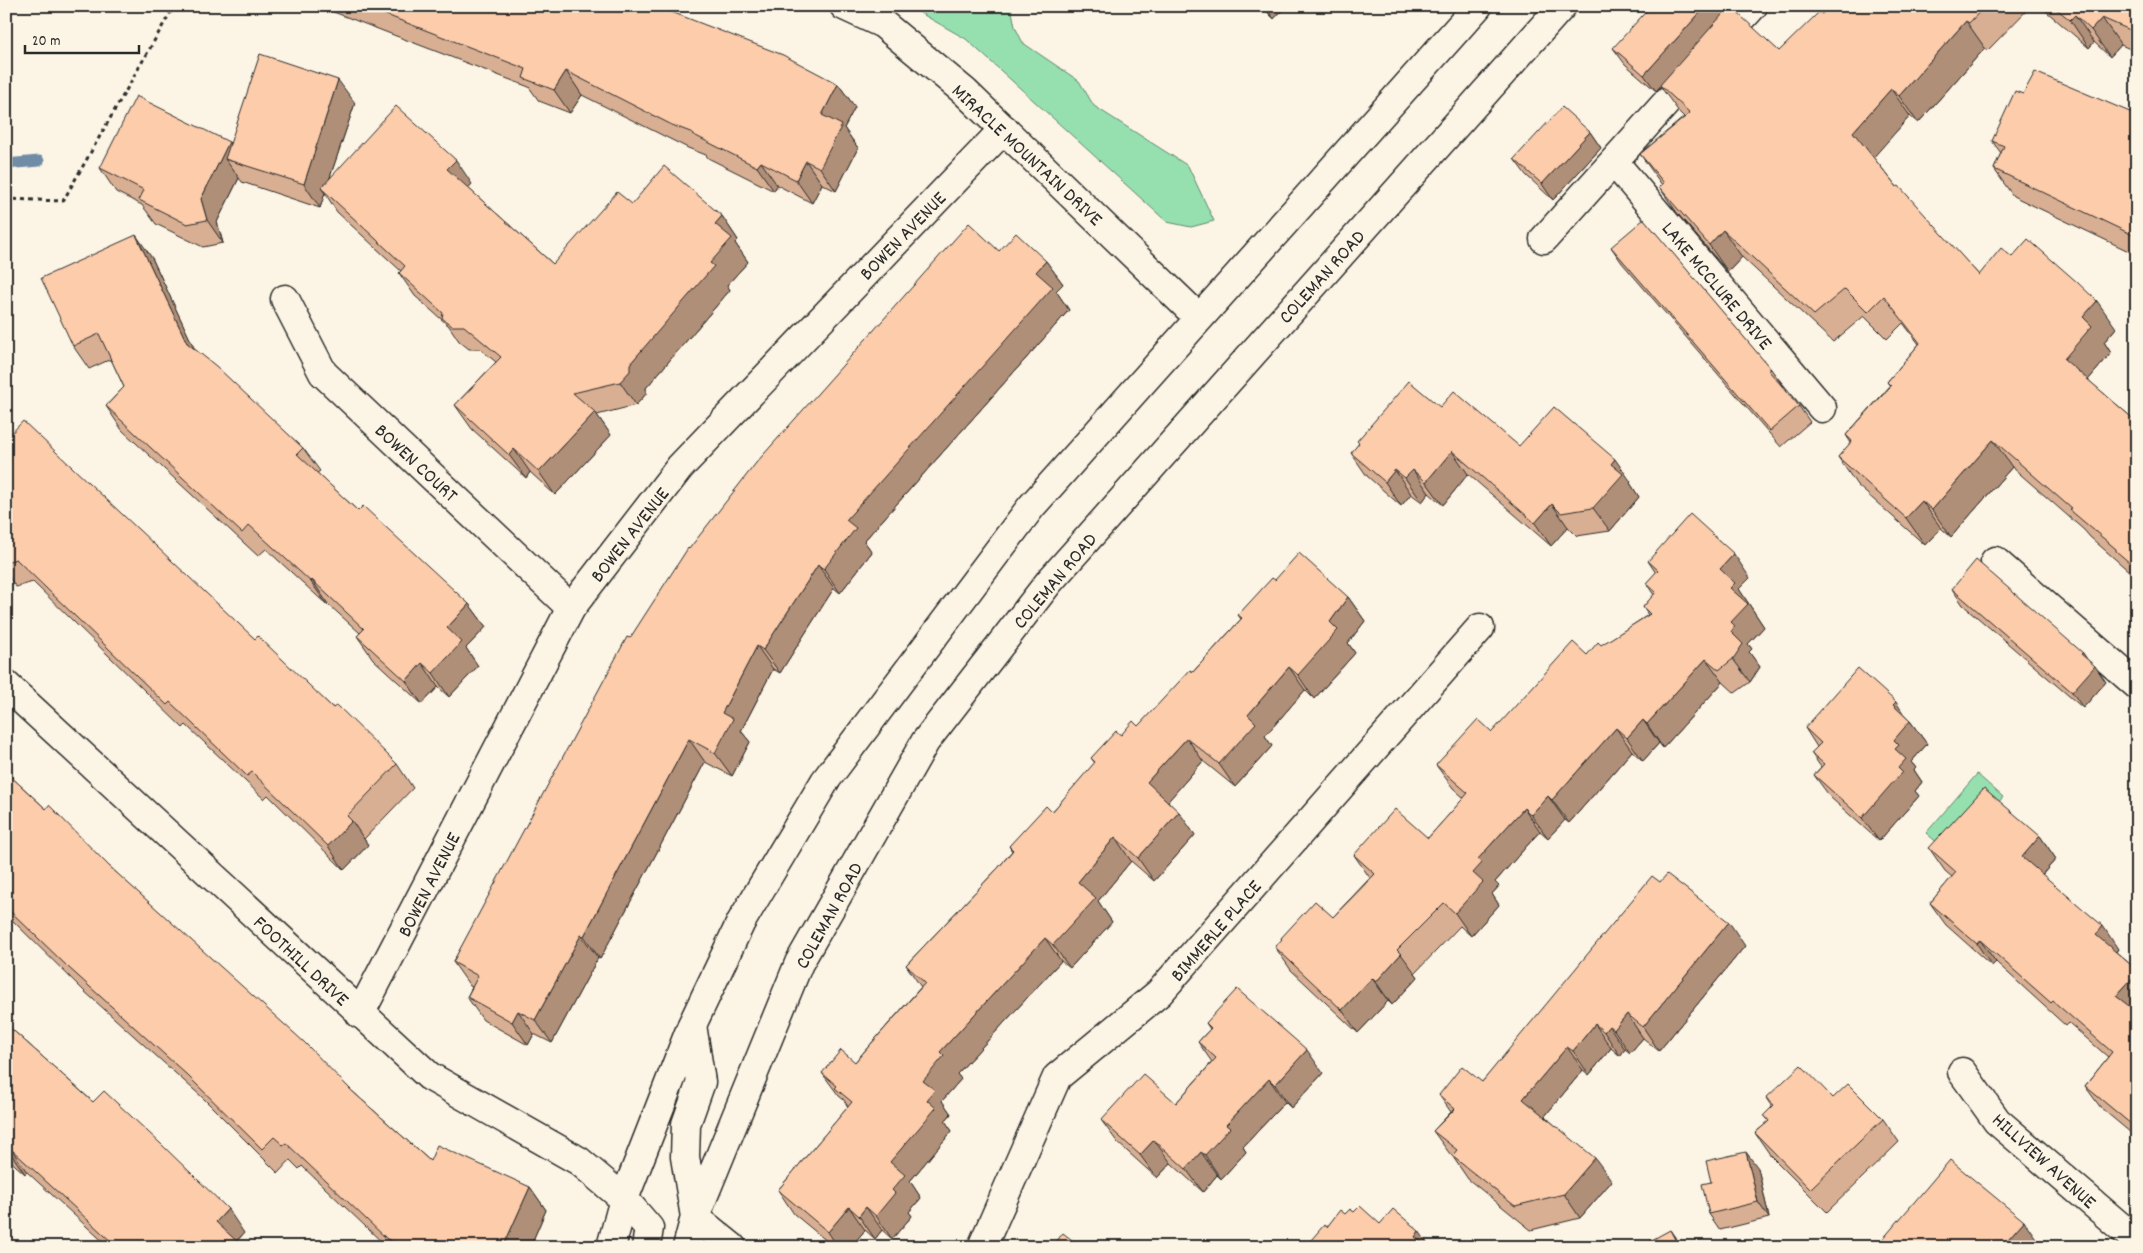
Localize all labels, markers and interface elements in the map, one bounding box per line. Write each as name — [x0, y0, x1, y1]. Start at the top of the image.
scale bar — [25, 22, 139, 54]
text: 20 m — [32, 31, 60, 53]
street label: MIRACLE MOUNTAIN DRIVE — [944, 79, 1108, 234]
street label: BOWEN AVENUE — [854, 186, 954, 288]
street label: LAKE MCCLURE DRIVE — [1654, 217, 1778, 357]
street label: COLEMAN ROAD — [1273, 225, 1373, 331]
street label: BOWEN COURT — [367, 418, 463, 510]
street label: BOWEN AVENUE — [585, 482, 678, 589]
street label: COLEMAN ROAD — [1008, 528, 1105, 636]
street label: BOWEN AVENUE — [392, 828, 469, 943]
street label: COLEMAN ROAD — [790, 858, 872, 975]
street label: BIMMERLE PLACE — [1165, 875, 1269, 989]
street label: FOOTHILL DRIVE — [246, 910, 354, 1014]
street label: HILLVIEW AVENUE — [1985, 1108, 2101, 1217]

